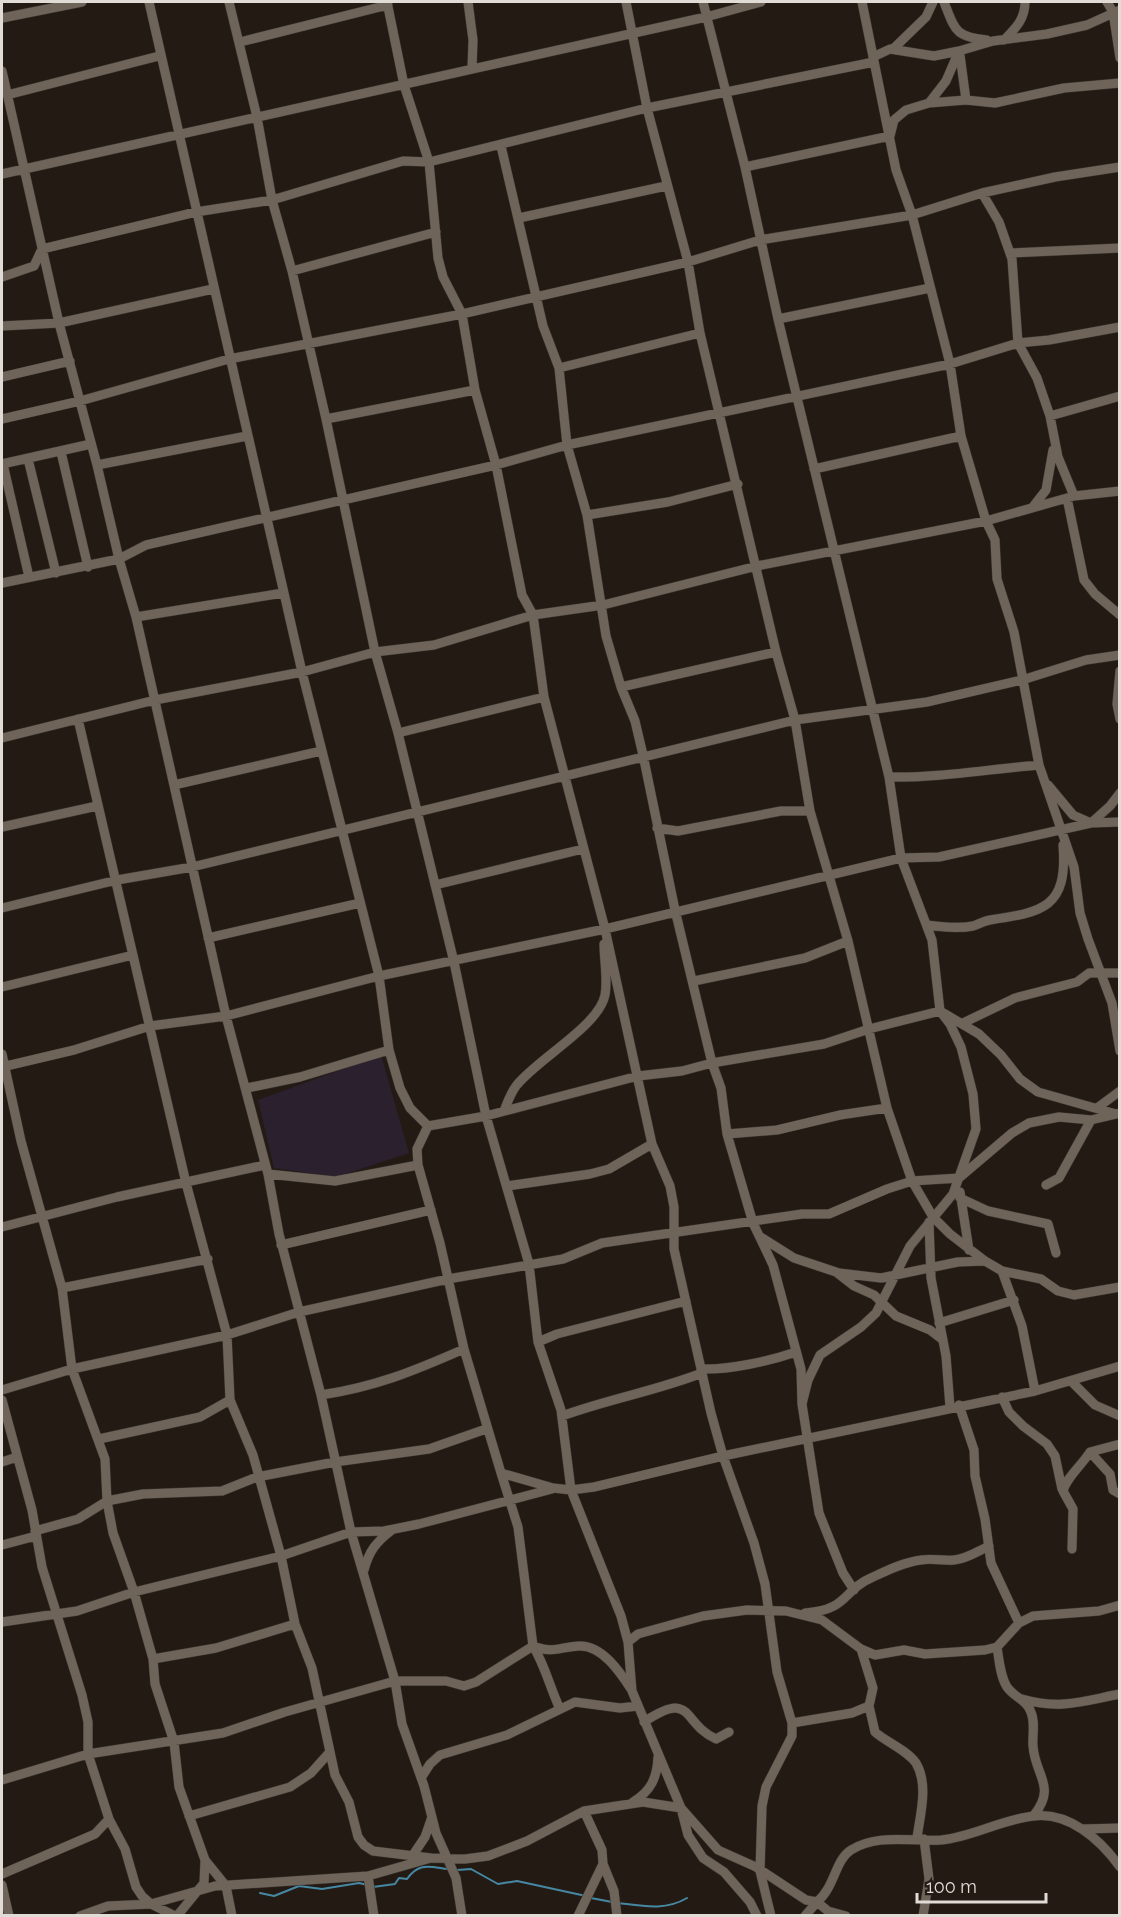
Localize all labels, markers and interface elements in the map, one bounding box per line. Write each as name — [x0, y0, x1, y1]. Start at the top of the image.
scale bar — [917, 1866, 1046, 1904]
text: 100 m — [926, 1876, 977, 1897]

